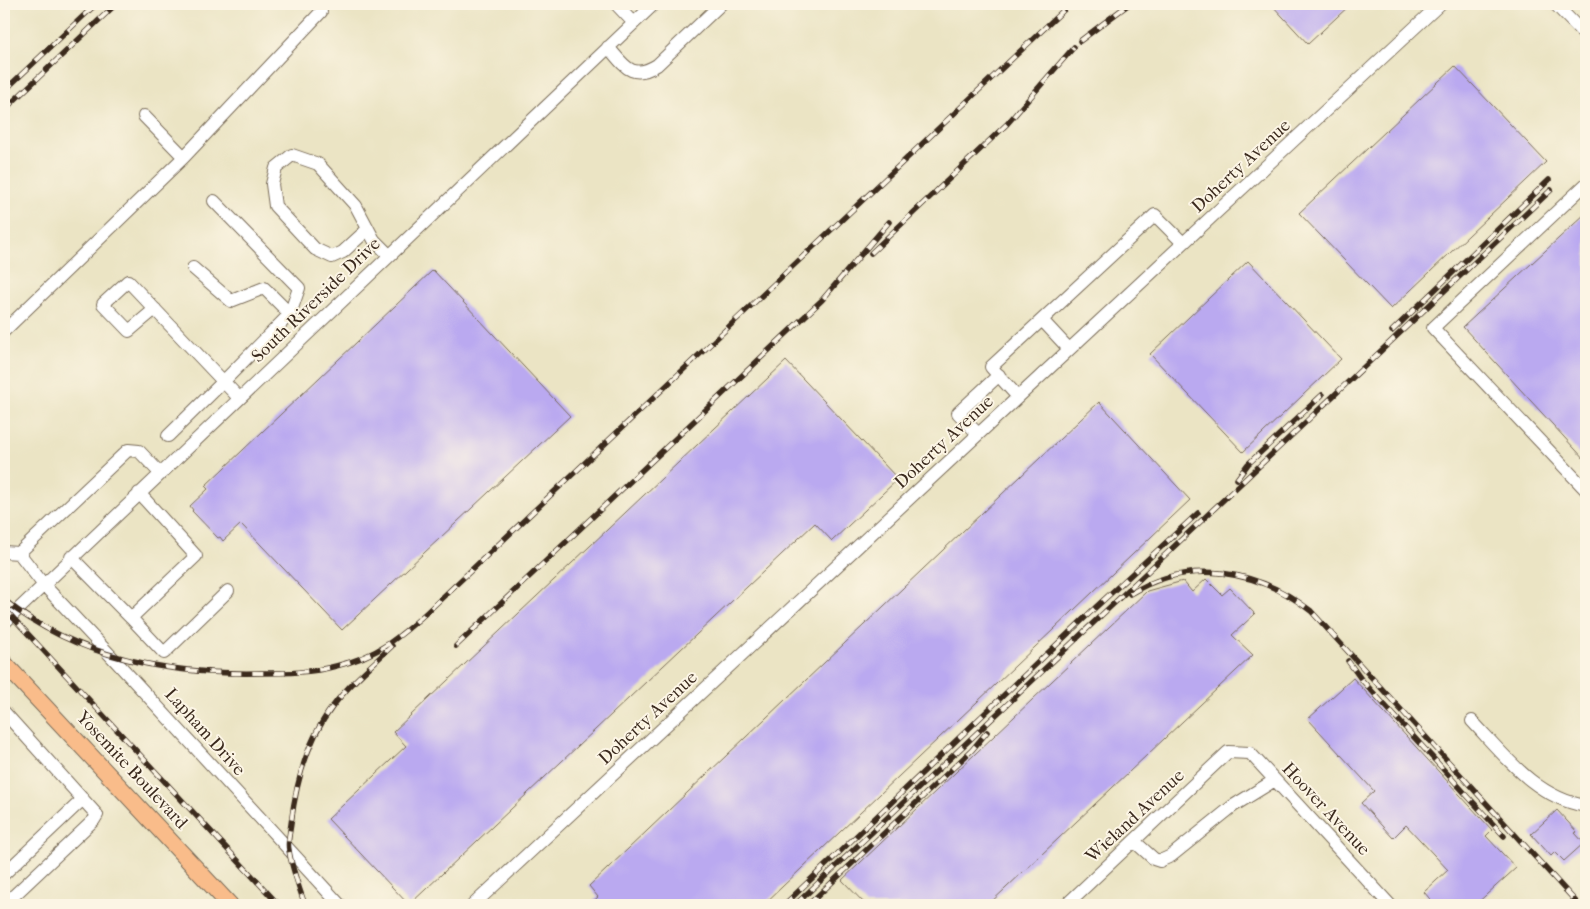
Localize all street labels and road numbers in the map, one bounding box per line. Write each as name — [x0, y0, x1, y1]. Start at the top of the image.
street label: Doherty Avenue — [1187, 115, 1295, 217]
street label: South Riverside Drive — [247, 233, 385, 367]
street label: Doherty Avenue — [890, 391, 998, 493]
street label: Doherty Avenue — [594, 667, 702, 769]
street label: Lapham Drive — [160, 684, 250, 780]
street label: Yosemite Boulevard — [71, 706, 192, 833]
street label: Hoover Avenue — [1278, 758, 1374, 860]
street label: Wieland Avenue — [1081, 765, 1189, 868]

